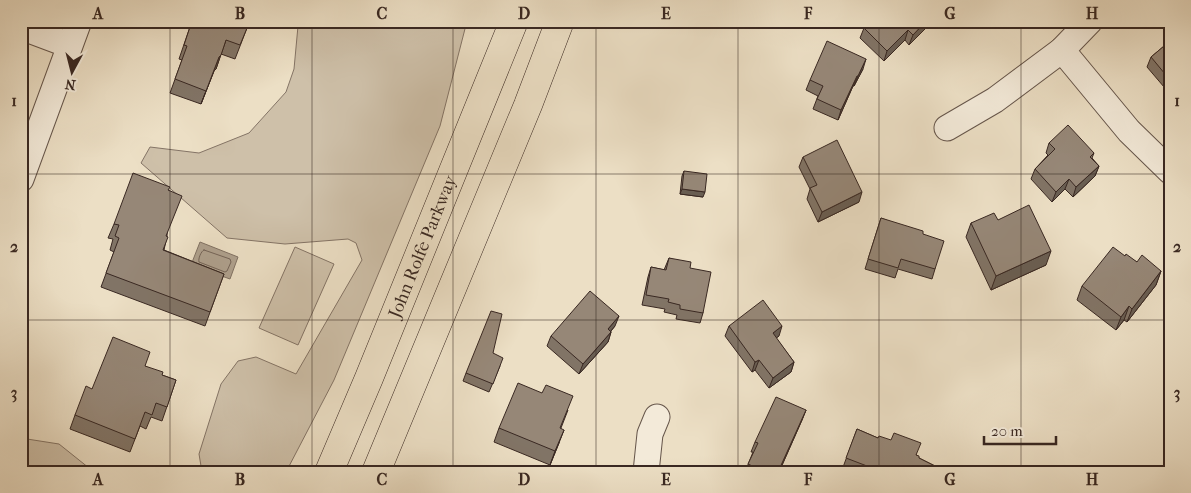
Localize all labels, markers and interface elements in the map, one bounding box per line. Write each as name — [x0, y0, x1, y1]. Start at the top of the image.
text: A — [92, 4, 104, 23]
text: B — [235, 4, 245, 23]
text: C — [377, 4, 388, 23]
text: D — [518, 4, 530, 23]
text: E — [661, 4, 671, 23]
text: F — [803, 4, 813, 23]
text: G — [944, 4, 956, 23]
text: H — [1086, 4, 1099, 23]
north arrow — [48, 48, 98, 98]
text: N — [64, 75, 77, 93]
text: 1 — [11, 91, 17, 110]
text: 1 — [1174, 91, 1180, 110]
street label: John Rolfe Parkway — [383, 171, 461, 323]
text: 2 — [10, 237, 18, 256]
text: 2 — [1173, 237, 1181, 256]
text: 3 — [11, 383, 17, 403]
text: 3 — [1174, 383, 1180, 403]
scale bar — [984, 413, 1056, 445]
text: 20 m — [991, 422, 1023, 440]
text: A — [92, 470, 104, 489]
text: B — [235, 470, 245, 489]
text: C — [377, 470, 388, 489]
text: D — [518, 470, 530, 489]
text: E — [661, 470, 671, 489]
text: F — [803, 470, 813, 489]
text: G — [944, 470, 956, 489]
text: H — [1086, 470, 1099, 489]

